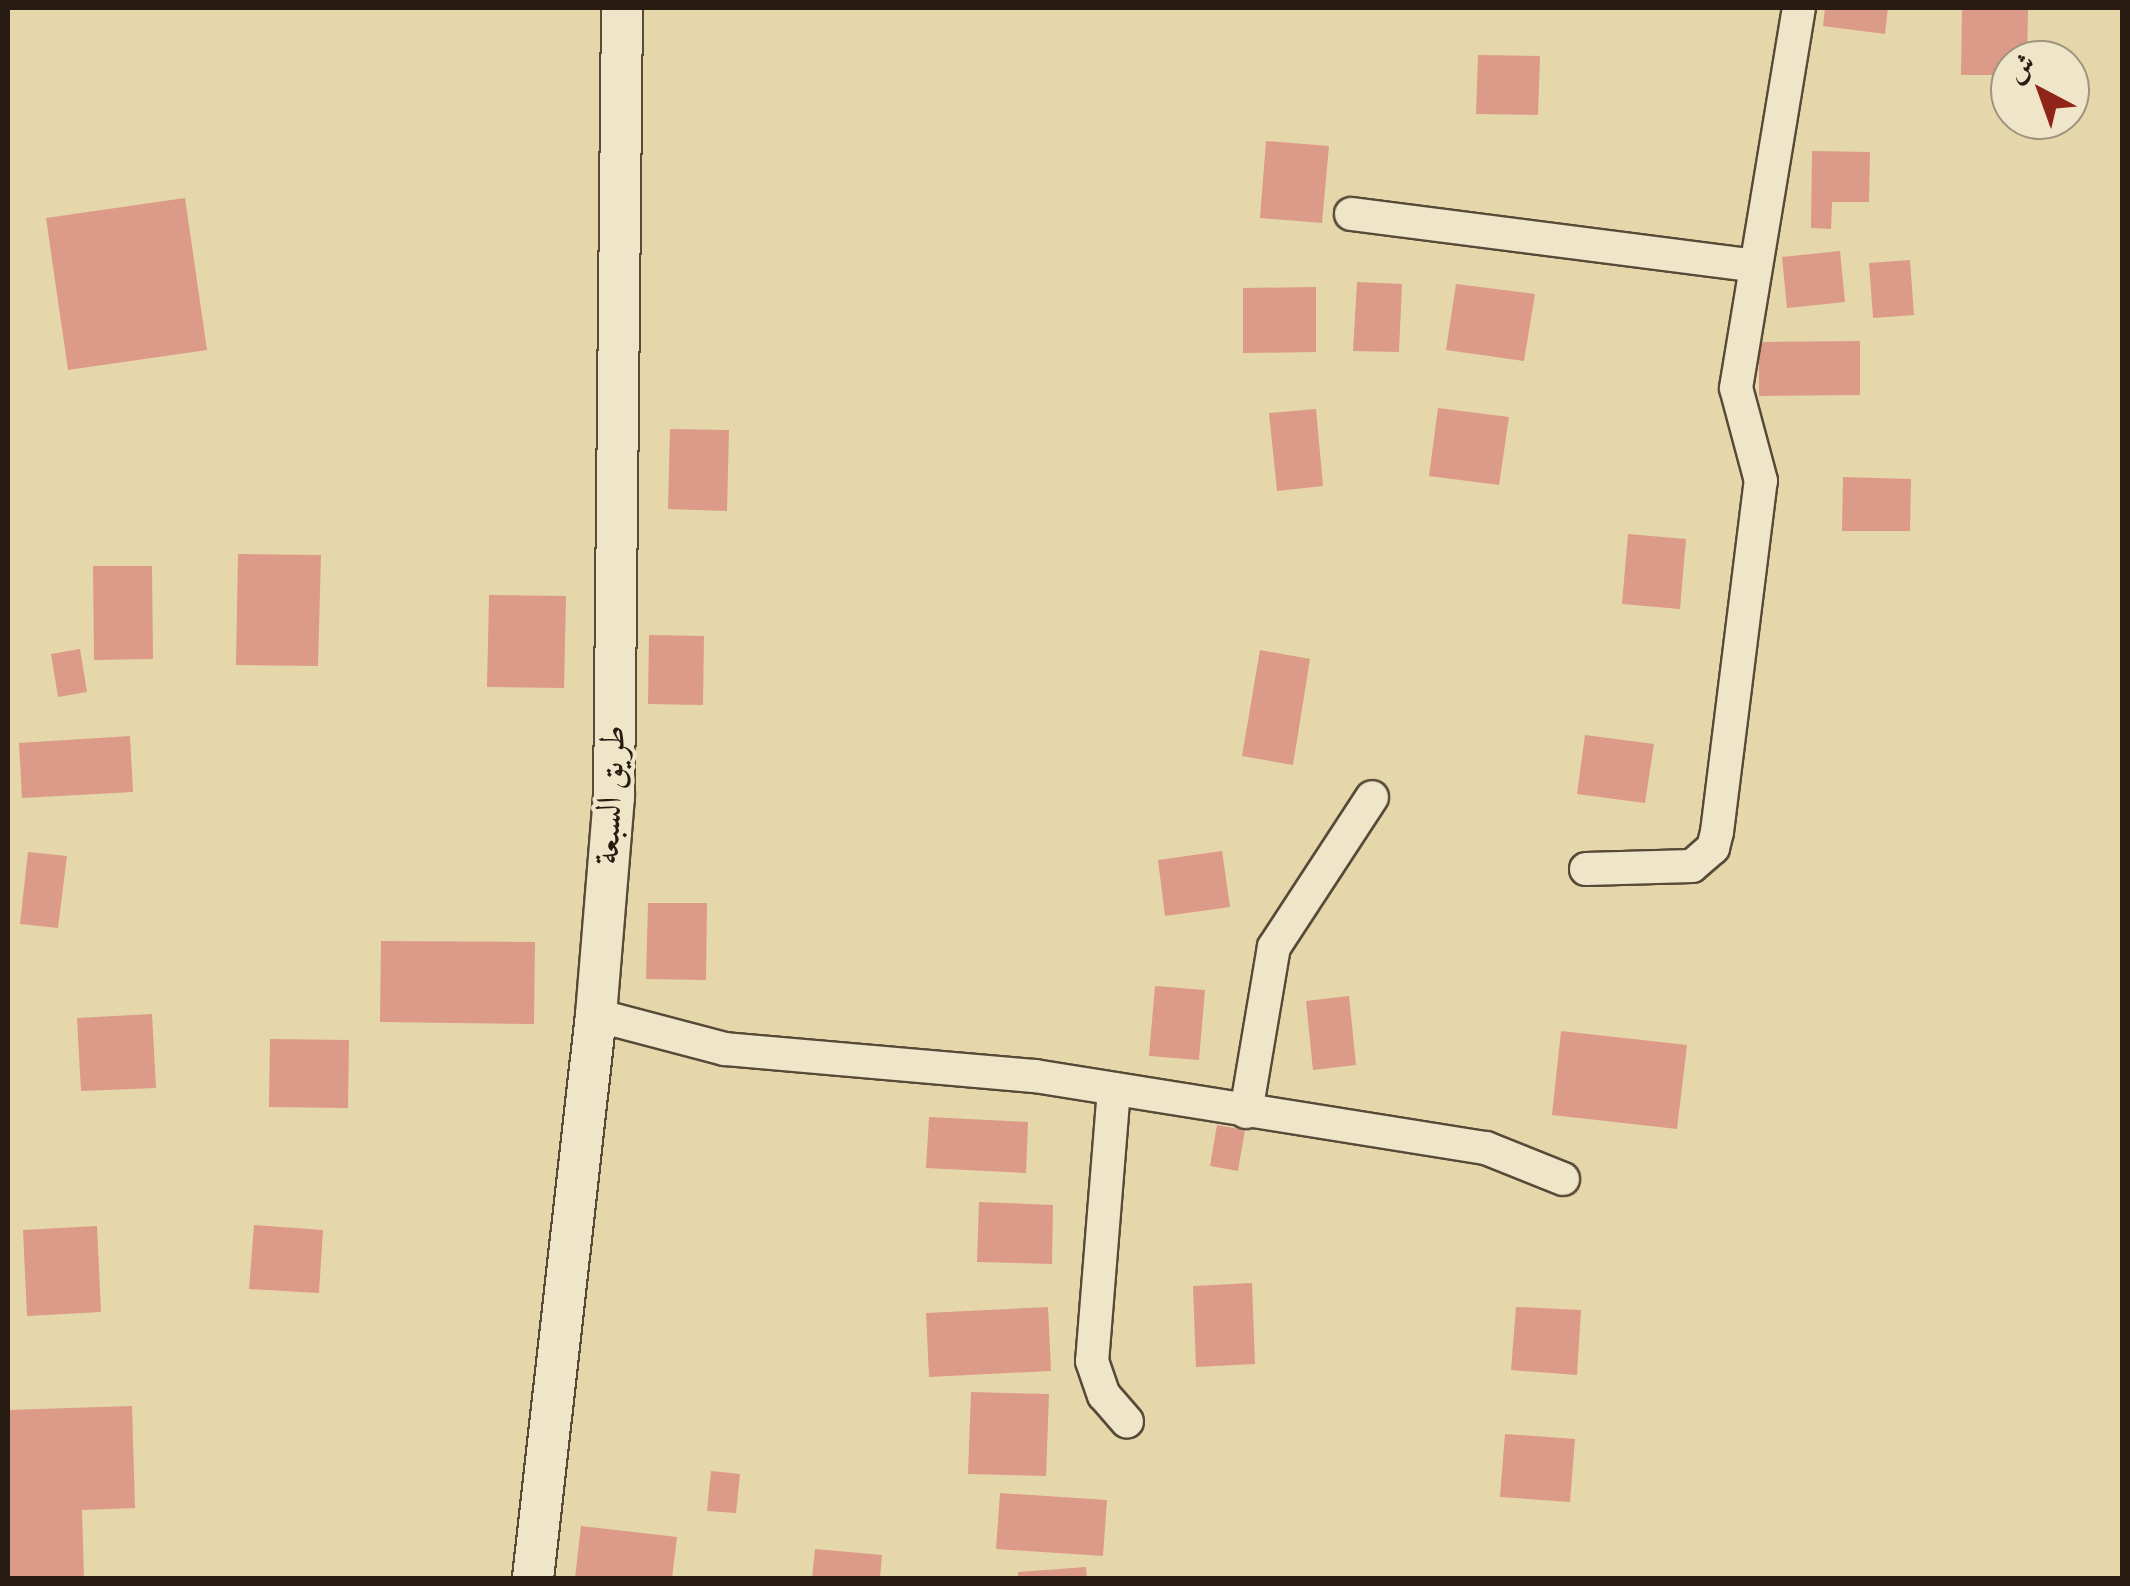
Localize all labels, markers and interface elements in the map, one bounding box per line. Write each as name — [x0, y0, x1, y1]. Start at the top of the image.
north arrow — [1990, 40, 2090, 140]
text: ش — [1999, 46, 2043, 91]
street label: طريق السبعة — [586, 724, 636, 866]

